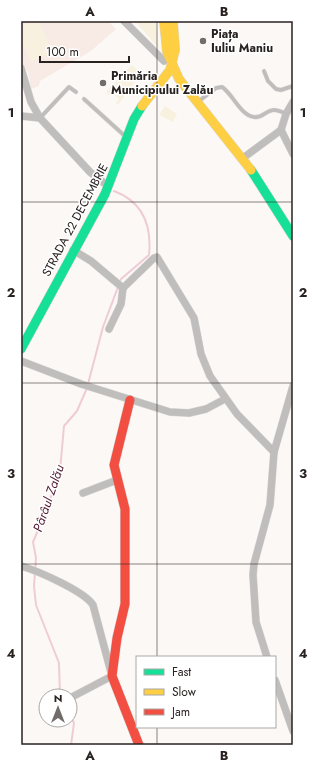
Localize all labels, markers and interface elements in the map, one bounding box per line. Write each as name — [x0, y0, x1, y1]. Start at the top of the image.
text: A — [84, 2, 95, 21]
text: B — [220, 2, 229, 21]
place label: Piața Iuliu Maniu — [211, 25, 273, 57]
marker: Piața Iuliu Maniu — [198, 36, 208, 46]
scale bar — [40, 38, 129, 64]
text: 100 m — [46, 43, 79, 61]
place label: Primăria Municipiului Zalău — [111, 67, 213, 99]
marker: Primăria Municipiului Zalău — [98, 78, 108, 88]
text: 1 — [8, 103, 14, 122]
text: 1 — [300, 103, 306, 122]
street label: STRADA 22 DECEMBRIE — [38, 160, 112, 280]
text: 2 — [7, 283, 15, 302]
text: 2 — [299, 283, 307, 302]
water label: Pârâul Zalău — [28, 462, 69, 534]
text: 3 — [7, 464, 15, 483]
text: 3 — [299, 464, 307, 483]
text: 4 — [6, 644, 16, 663]
text: 4 — [298, 644, 308, 663]
legend — [136, 656, 276, 728]
text: Fast — [172, 663, 191, 681]
text: Slow — [172, 683, 197, 701]
north arrow — [38, 688, 78, 728]
text: N — [54, 690, 62, 706]
text: Jam — [170, 703, 190, 721]
text: A — [84, 746, 95, 765]
text: B — [220, 746, 229, 765]

